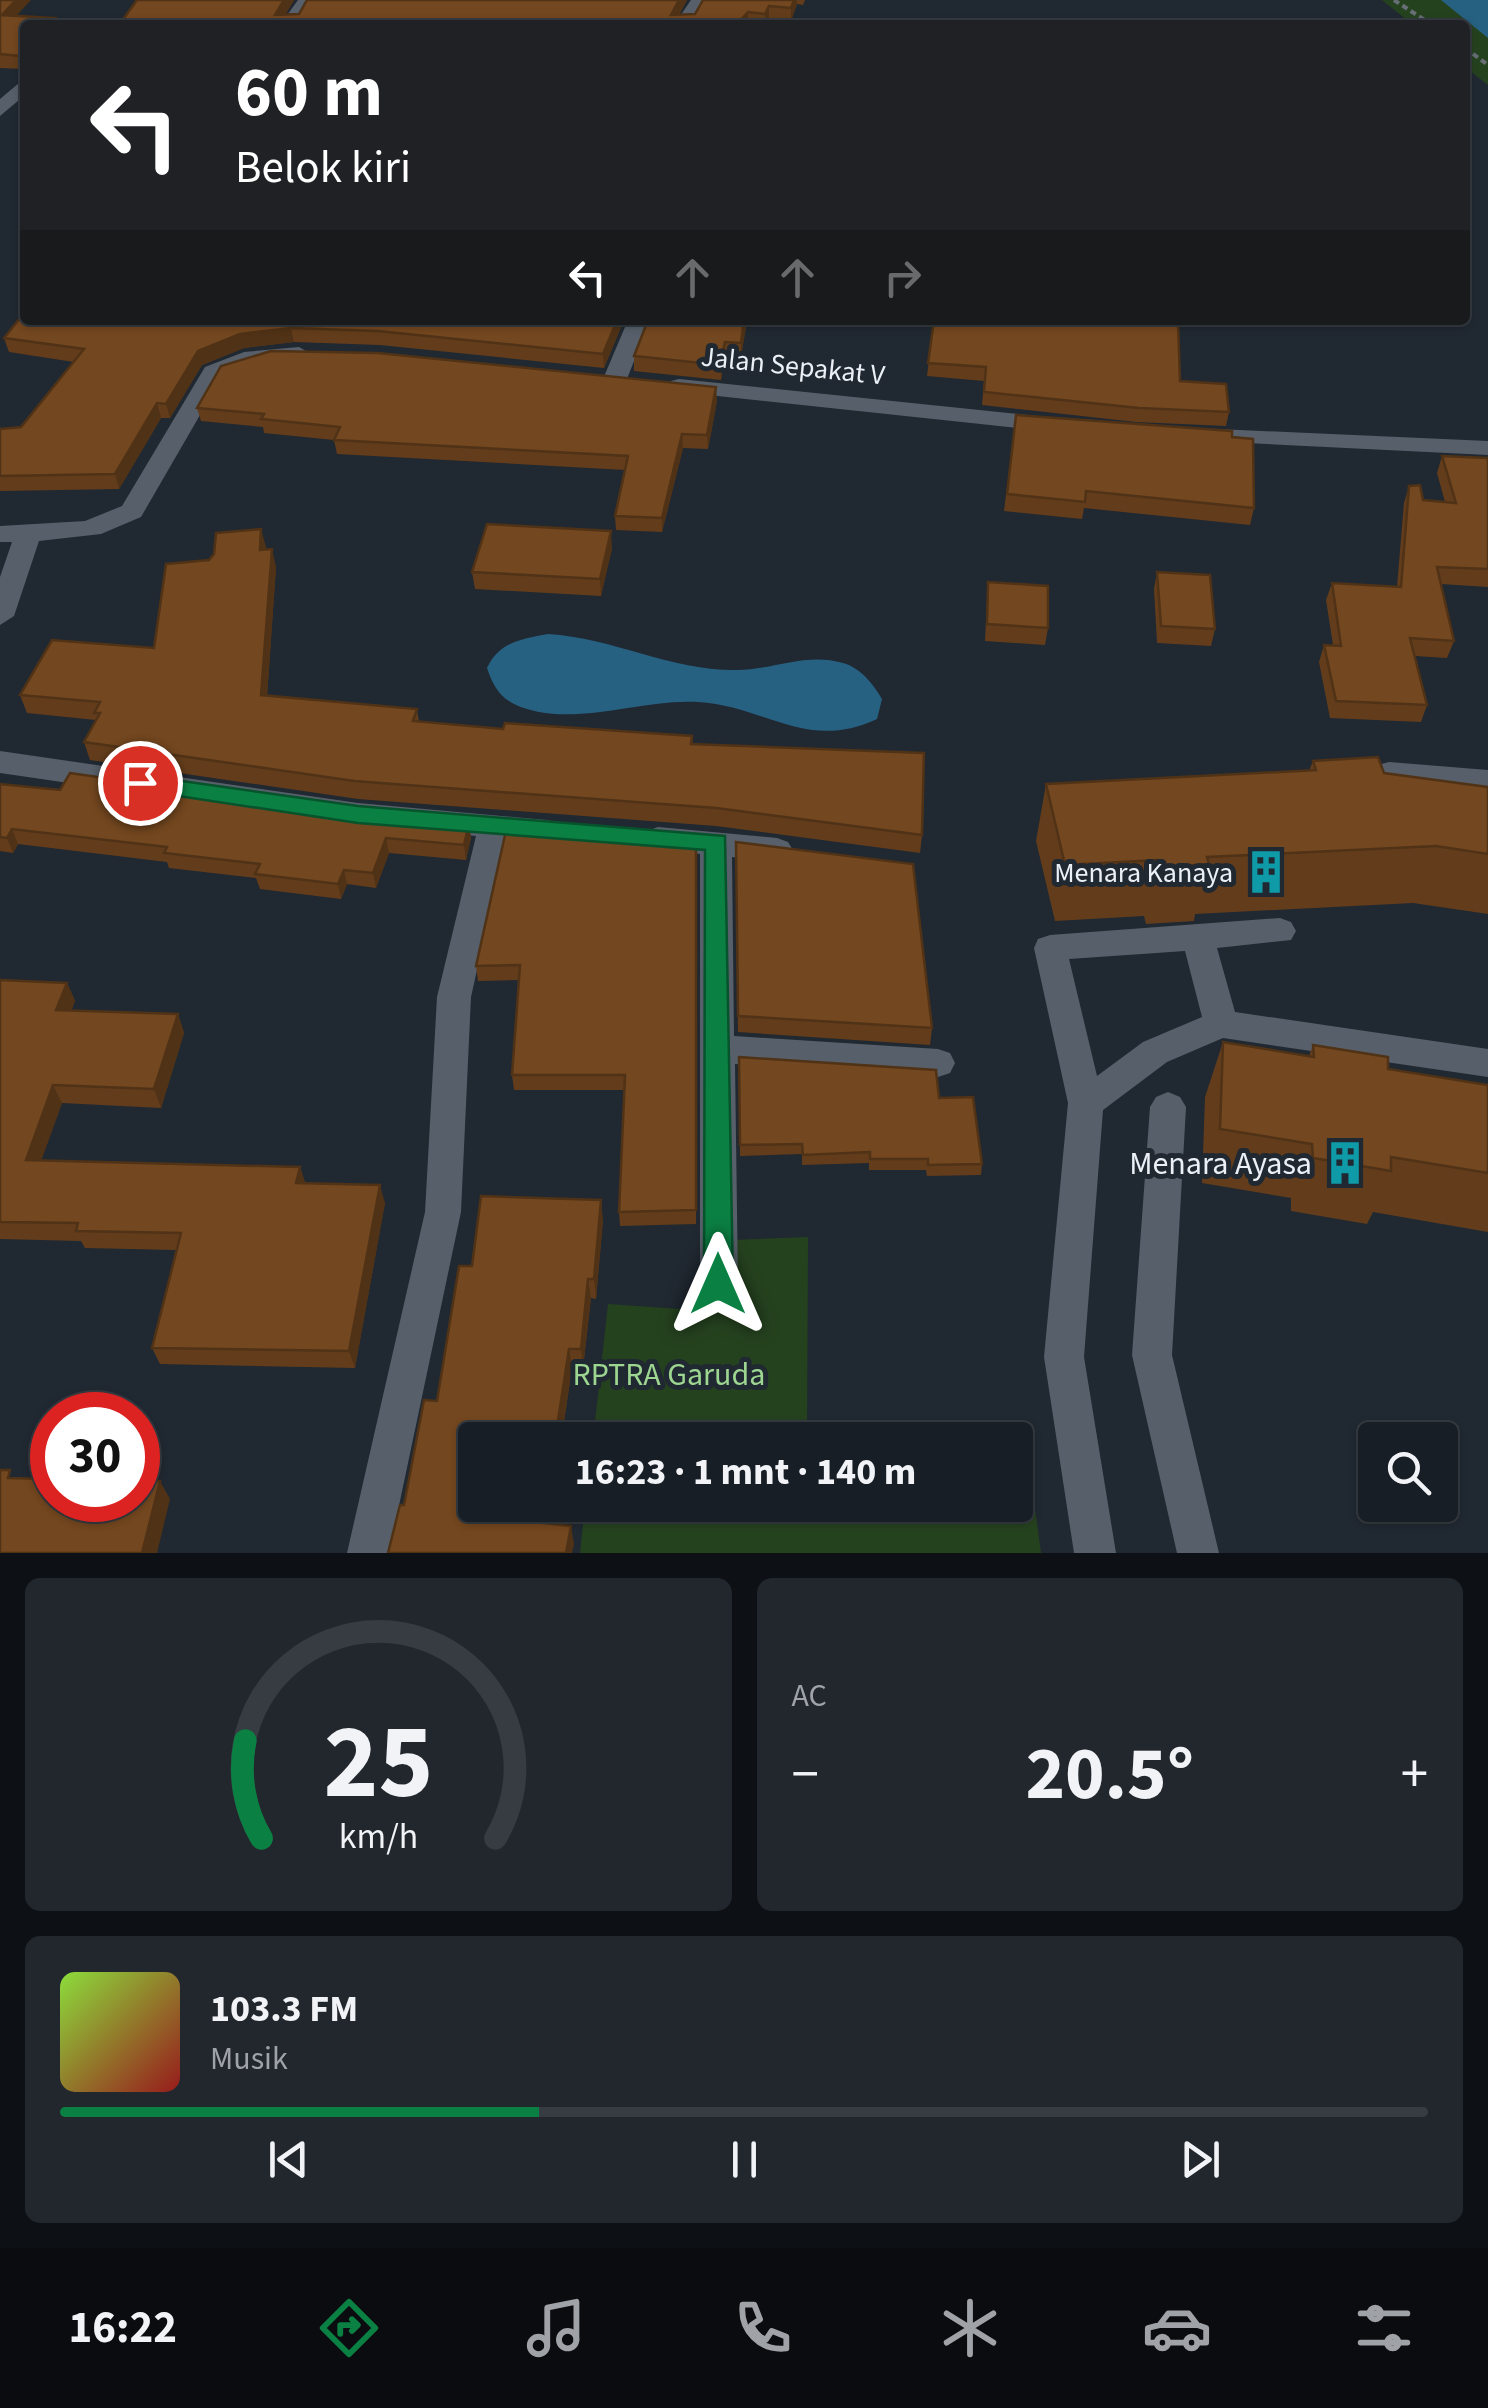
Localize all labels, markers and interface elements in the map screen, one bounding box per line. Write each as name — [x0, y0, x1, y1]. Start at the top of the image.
text: 60 m — [235, 43, 383, 143]
icon: left — [70, 60, 200, 190]
text: Belok kiri — [235, 136, 411, 200]
icon: left — [560, 250, 615, 305]
icon: ahead — [665, 250, 720, 305]
icon: ahead — [770, 250, 825, 305]
icon: right — [875, 250, 930, 305]
street label: Jalan Sepakat V — [699, 336, 887, 396]
pin — [98, 741, 183, 826]
icon: arrive — [113, 756, 168, 811]
building icon: Menara Kanaya — [1242, 848, 1290, 896]
place label: Menara Kanaya — [1054, 853, 1233, 893]
building icon: Menara Ayasa — [1321, 1139, 1369, 1187]
place label: Menara Ayasa — [1129, 1141, 1312, 1187]
position arrow — [666, 1232, 770, 1336]
park label: RPTRA Garuda — [573, 1352, 765, 1398]
speed limit sign: 30 — [30, 1392, 160, 1522]
map controls — [1358, 1422, 1458, 1522]
button: search — [1358, 1422, 1458, 1522]
text: 16:23 · 1 mnt · 140 m — [575, 1445, 916, 1499]
text: AC — [792, 1673, 827, 1719]
text: 25 — [323, 1690, 433, 1838]
text: 20.5° — [1025, 1721, 1194, 1828]
text: − — [792, 1736, 819, 1814]
text: + — [1401, 1736, 1428, 1814]
text: km/h — [339, 1811, 418, 1862]
text: 103.3 FM — [210, 1982, 358, 2036]
text: Musik — [210, 2036, 288, 2082]
icon: previous — [261, 2132, 316, 2187]
icon: pause — [717, 2132, 772, 2187]
icon: next — [1173, 2132, 1228, 2187]
icon: directions — [314, 2293, 384, 2363]
icon: music — [521, 2293, 591, 2363]
icon: phone — [728, 2293, 798, 2363]
icon: climate — [935, 2293, 1005, 2363]
icon: car — [1142, 2293, 1212, 2363]
icon: filters — [1349, 2293, 1419, 2363]
text: 16:22 — [69, 2296, 177, 2360]

